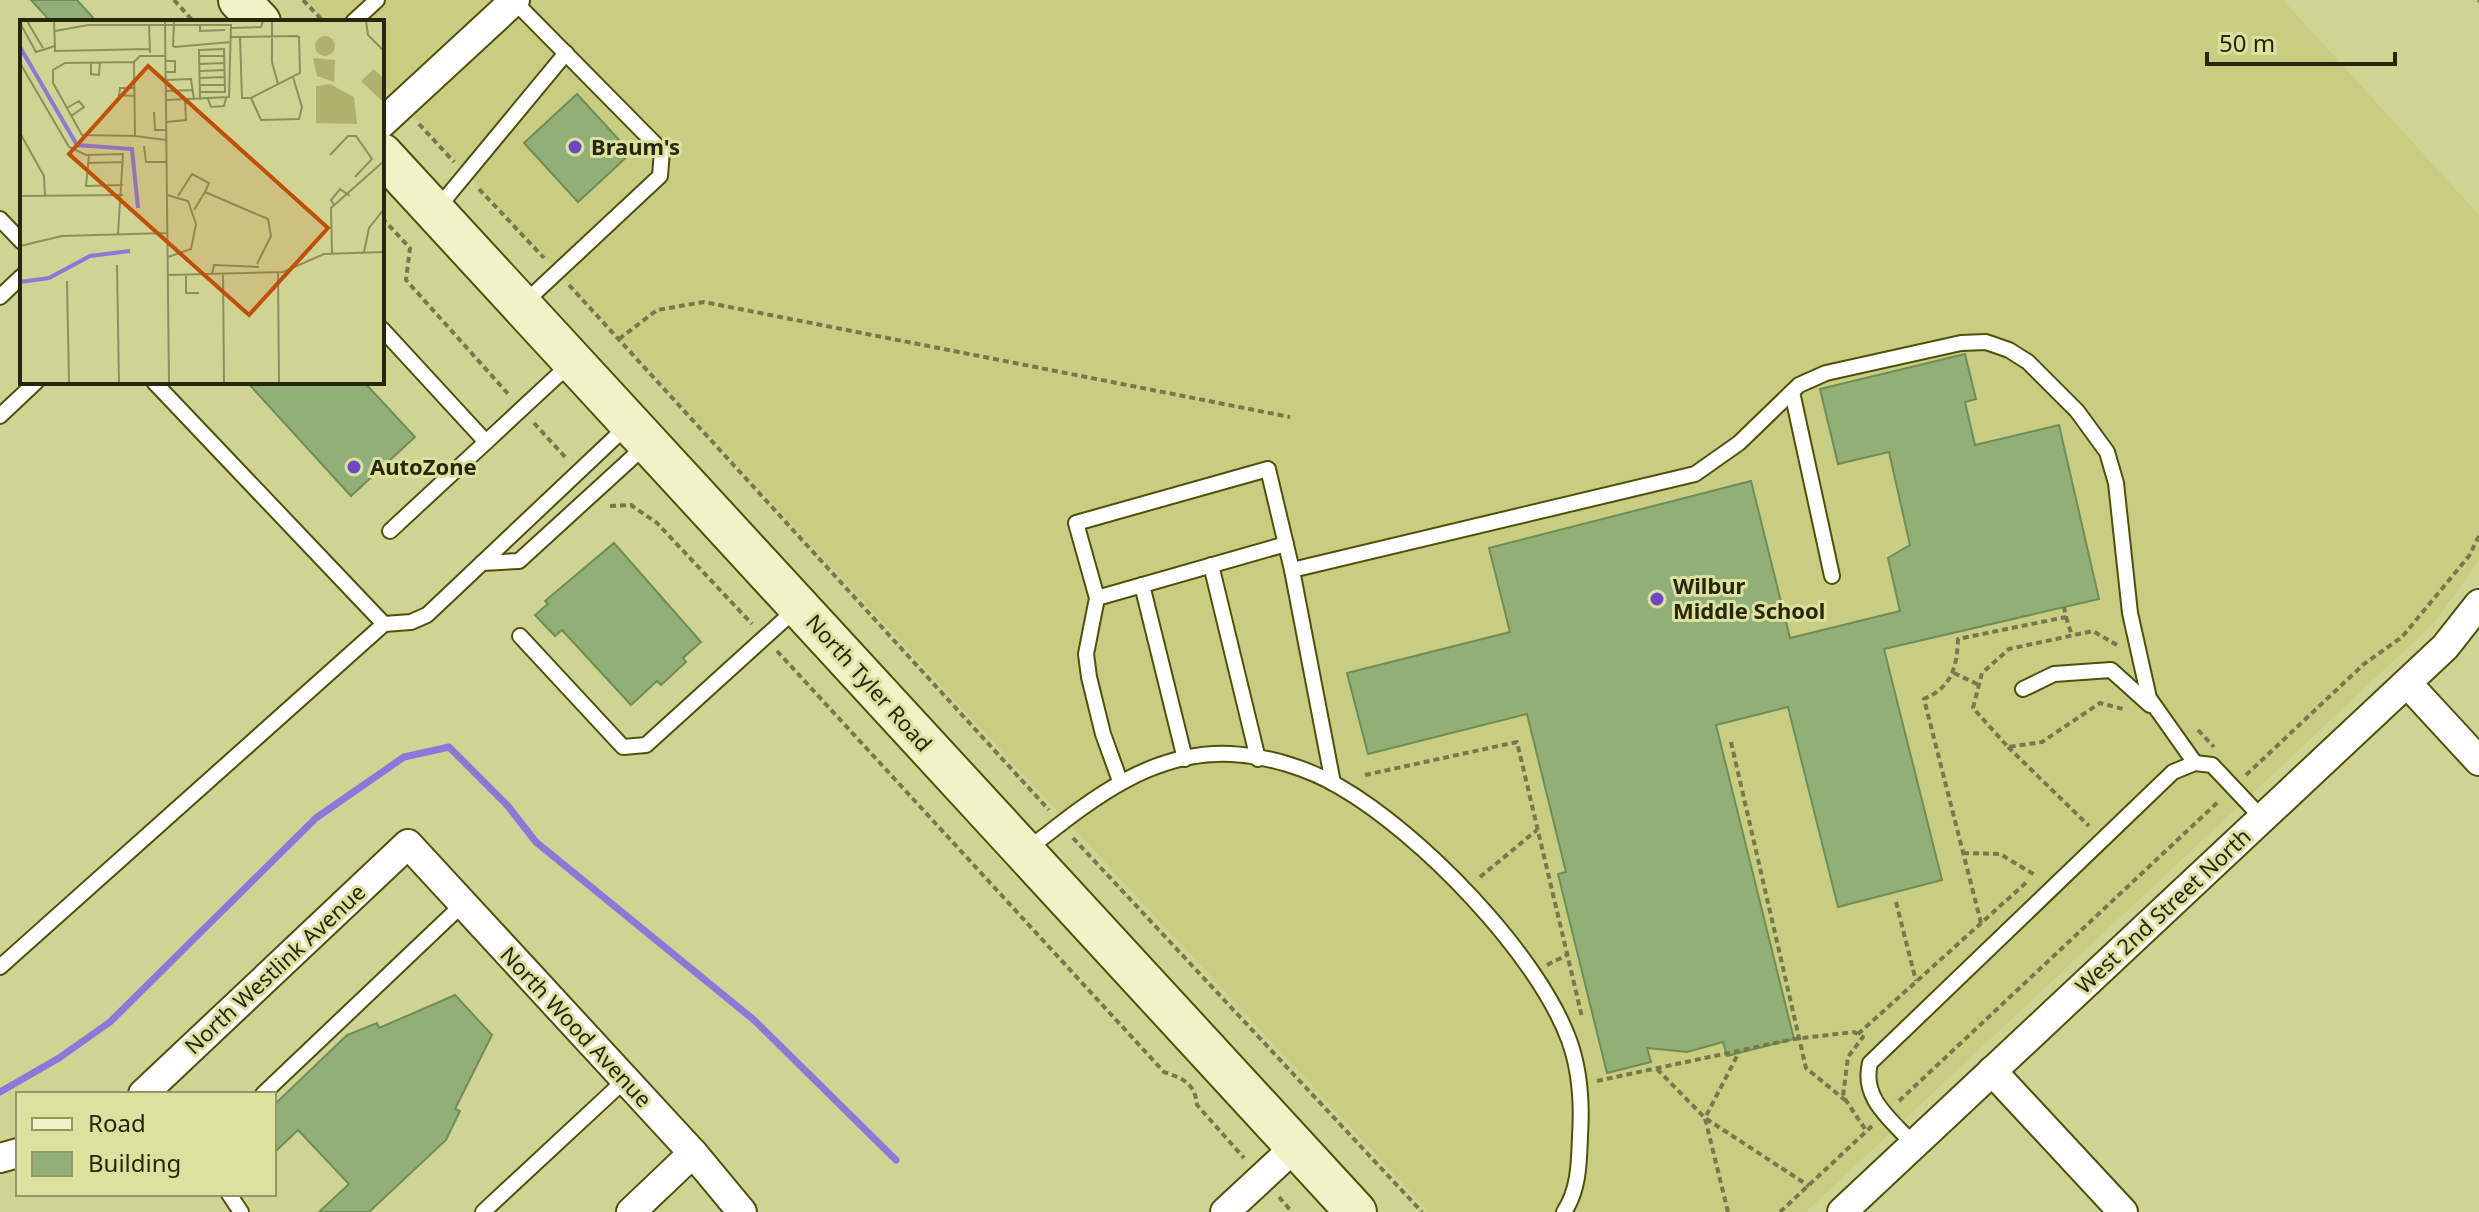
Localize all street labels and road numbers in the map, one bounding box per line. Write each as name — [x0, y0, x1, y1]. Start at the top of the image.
street label: North Tyler Road — [800, 607, 939, 757]
street label: West 2nd Street North — [2068, 821, 2257, 1000]
street label: North Westlink Avenue — [177, 876, 371, 1060]
street label: North Wood Avenue — [494, 939, 659, 1113]

